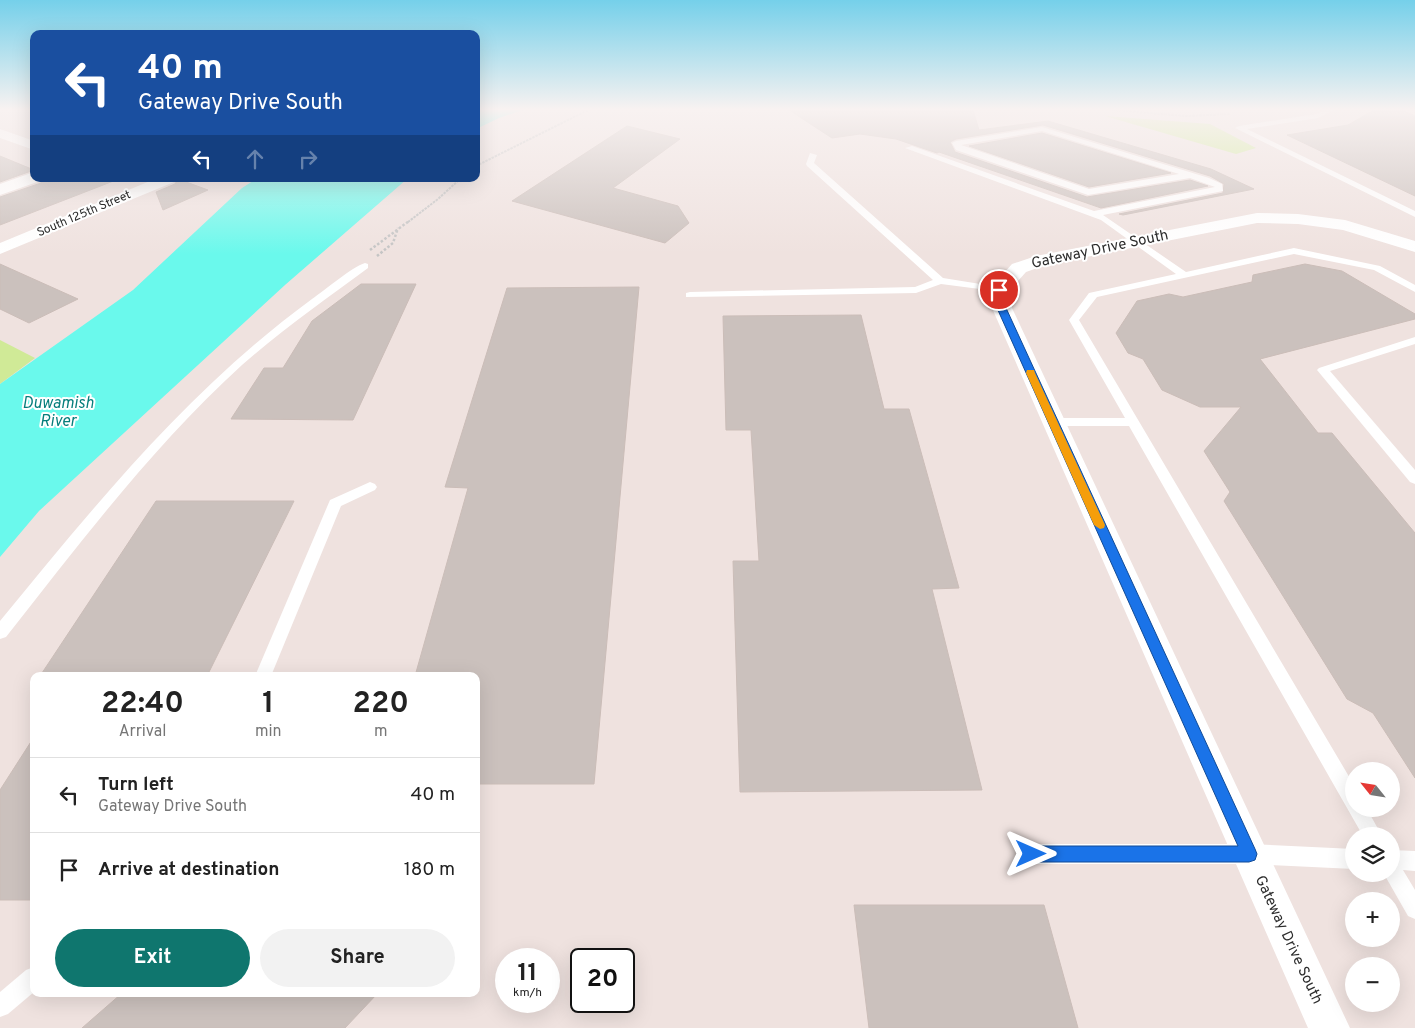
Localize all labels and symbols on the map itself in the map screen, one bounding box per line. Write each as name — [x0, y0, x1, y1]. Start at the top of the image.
street label: South 125th Street — [35, 187, 133, 241]
street label: Gateway Drive South — [1030, 226, 1170, 274]
pin — [978, 269, 1020, 311]
water label: Duwamish River — [22, 394, 94, 432]
north arrow — [1345, 762, 1400, 818]
position arrow — [1004, 827, 1056, 879]
street label: Gateway Drive South — [1250, 873, 1326, 1007]
speed limit sign: 20 — [570, 948, 635, 1013]

